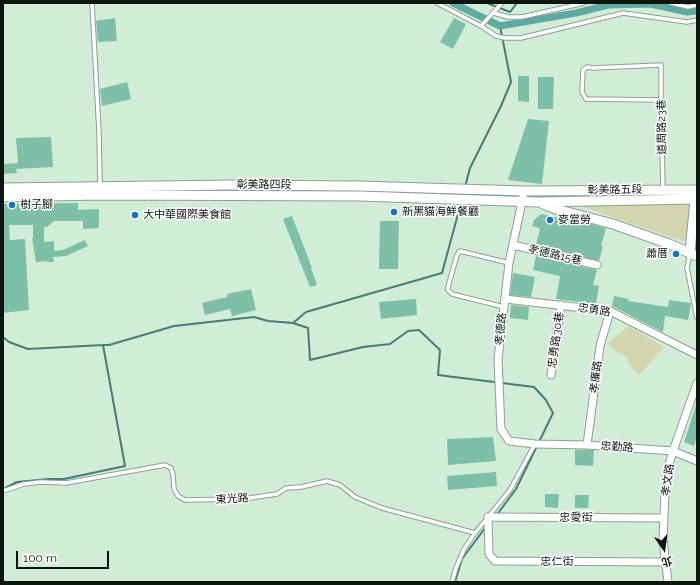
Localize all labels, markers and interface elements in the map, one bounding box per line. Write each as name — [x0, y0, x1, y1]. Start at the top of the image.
street label: 道周路23巷 — [655, 99, 669, 155]
street label: 彰美路四段 — [237, 178, 291, 192]
street label: 彰美路五段 — [587, 183, 643, 197]
place label: 樹子腳 — [20, 198, 53, 212]
marker: 樹子腳 — [7, 200, 17, 210]
place label: 新黑貓海鮮餐廳 — [402, 205, 479, 219]
marker: 新黑貓海鮮餐廳 — [389, 207, 399, 217]
place label: 大中華國際美食館 — [143, 208, 231, 222]
marker: 大中華國際美食館 — [130, 210, 140, 220]
place label: 麥當勞 — [558, 213, 591, 227]
marker: 麥當勞 — [545, 215, 555, 225]
street label: 孝德路15巷 — [527, 242, 583, 268]
place label: 蕭厝 — [646, 247, 668, 261]
marker: 蕭厝 — [671, 249, 681, 259]
street label: 忠勇路 — [577, 301, 611, 319]
street label: 忠勇路30巷 — [546, 311, 566, 369]
street label: 孝德路 — [493, 312, 509, 346]
street label: 孝廉路 — [587, 360, 605, 394]
street label: 忠勤路 — [600, 439, 634, 455]
street label: 孝文路 — [659, 463, 677, 497]
street label: 東光路 — [215, 492, 249, 506]
street label: 忠愛街 — [560, 511, 592, 525]
north arrow — [644, 529, 684, 569]
scale bar — [18, 543, 111, 569]
text: 100 m — [23, 551, 57, 565]
text: 北 — [660, 553, 674, 569]
street label: 忠仁街 — [541, 555, 573, 569]

